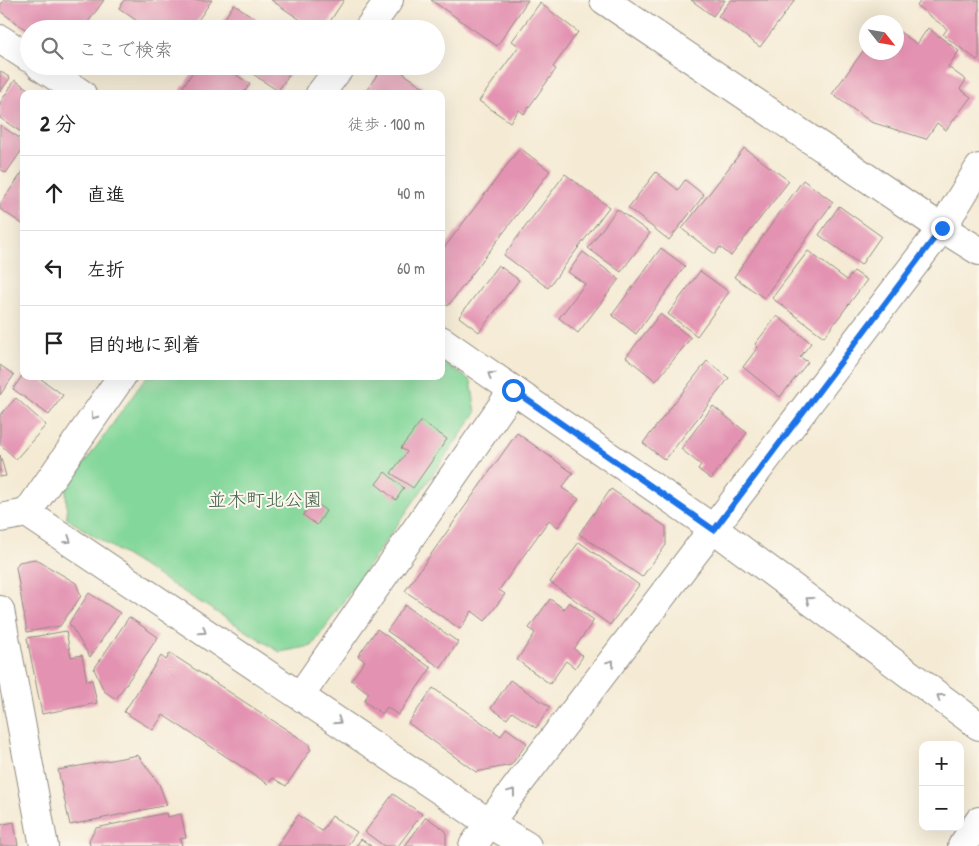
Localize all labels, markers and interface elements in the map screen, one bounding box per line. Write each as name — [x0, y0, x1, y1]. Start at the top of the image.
north arrow — [859, 15, 904, 60]
search box — [20, 20, 445, 75]
icon: search — [38, 34, 66, 62]
text: ここで検索 — [78, 36, 173, 62]
text: 2 分 — [40, 109, 76, 138]
text: 徒歩 · 100 m — [348, 113, 425, 135]
icon: ahead — [40, 179, 68, 207]
text: 直進 — [87, 181, 125, 207]
text: 40 m — [397, 182, 425, 204]
route end — [931, 217, 954, 240]
icon: left — [40, 254, 68, 282]
text: 左折 — [87, 256, 125, 282]
text: 60 m — [397, 257, 425, 279]
icon: arrive — [40, 329, 68, 357]
text: 目的地に到着 — [87, 331, 201, 357]
one-way arrow — [487, 372, 497, 381]
route start — [502, 379, 525, 402]
one-way arrow — [91, 411, 100, 420]
park label: 並木町北公園 — [208, 486, 322, 512]
one-way arrow — [62, 534, 72, 543]
one-way arrow — [805, 597, 815, 606]
one-way arrow — [197, 625, 207, 634]
one-way arrow — [605, 659, 614, 669]
one-way arrow — [936, 694, 946, 703]
one-way arrow — [332, 715, 342, 724]
map controls — [919, 741, 964, 831]
button: + — [919, 741, 964, 786]
button: − — [919, 786, 964, 831]
one-way arrow — [506, 788, 515, 798]

